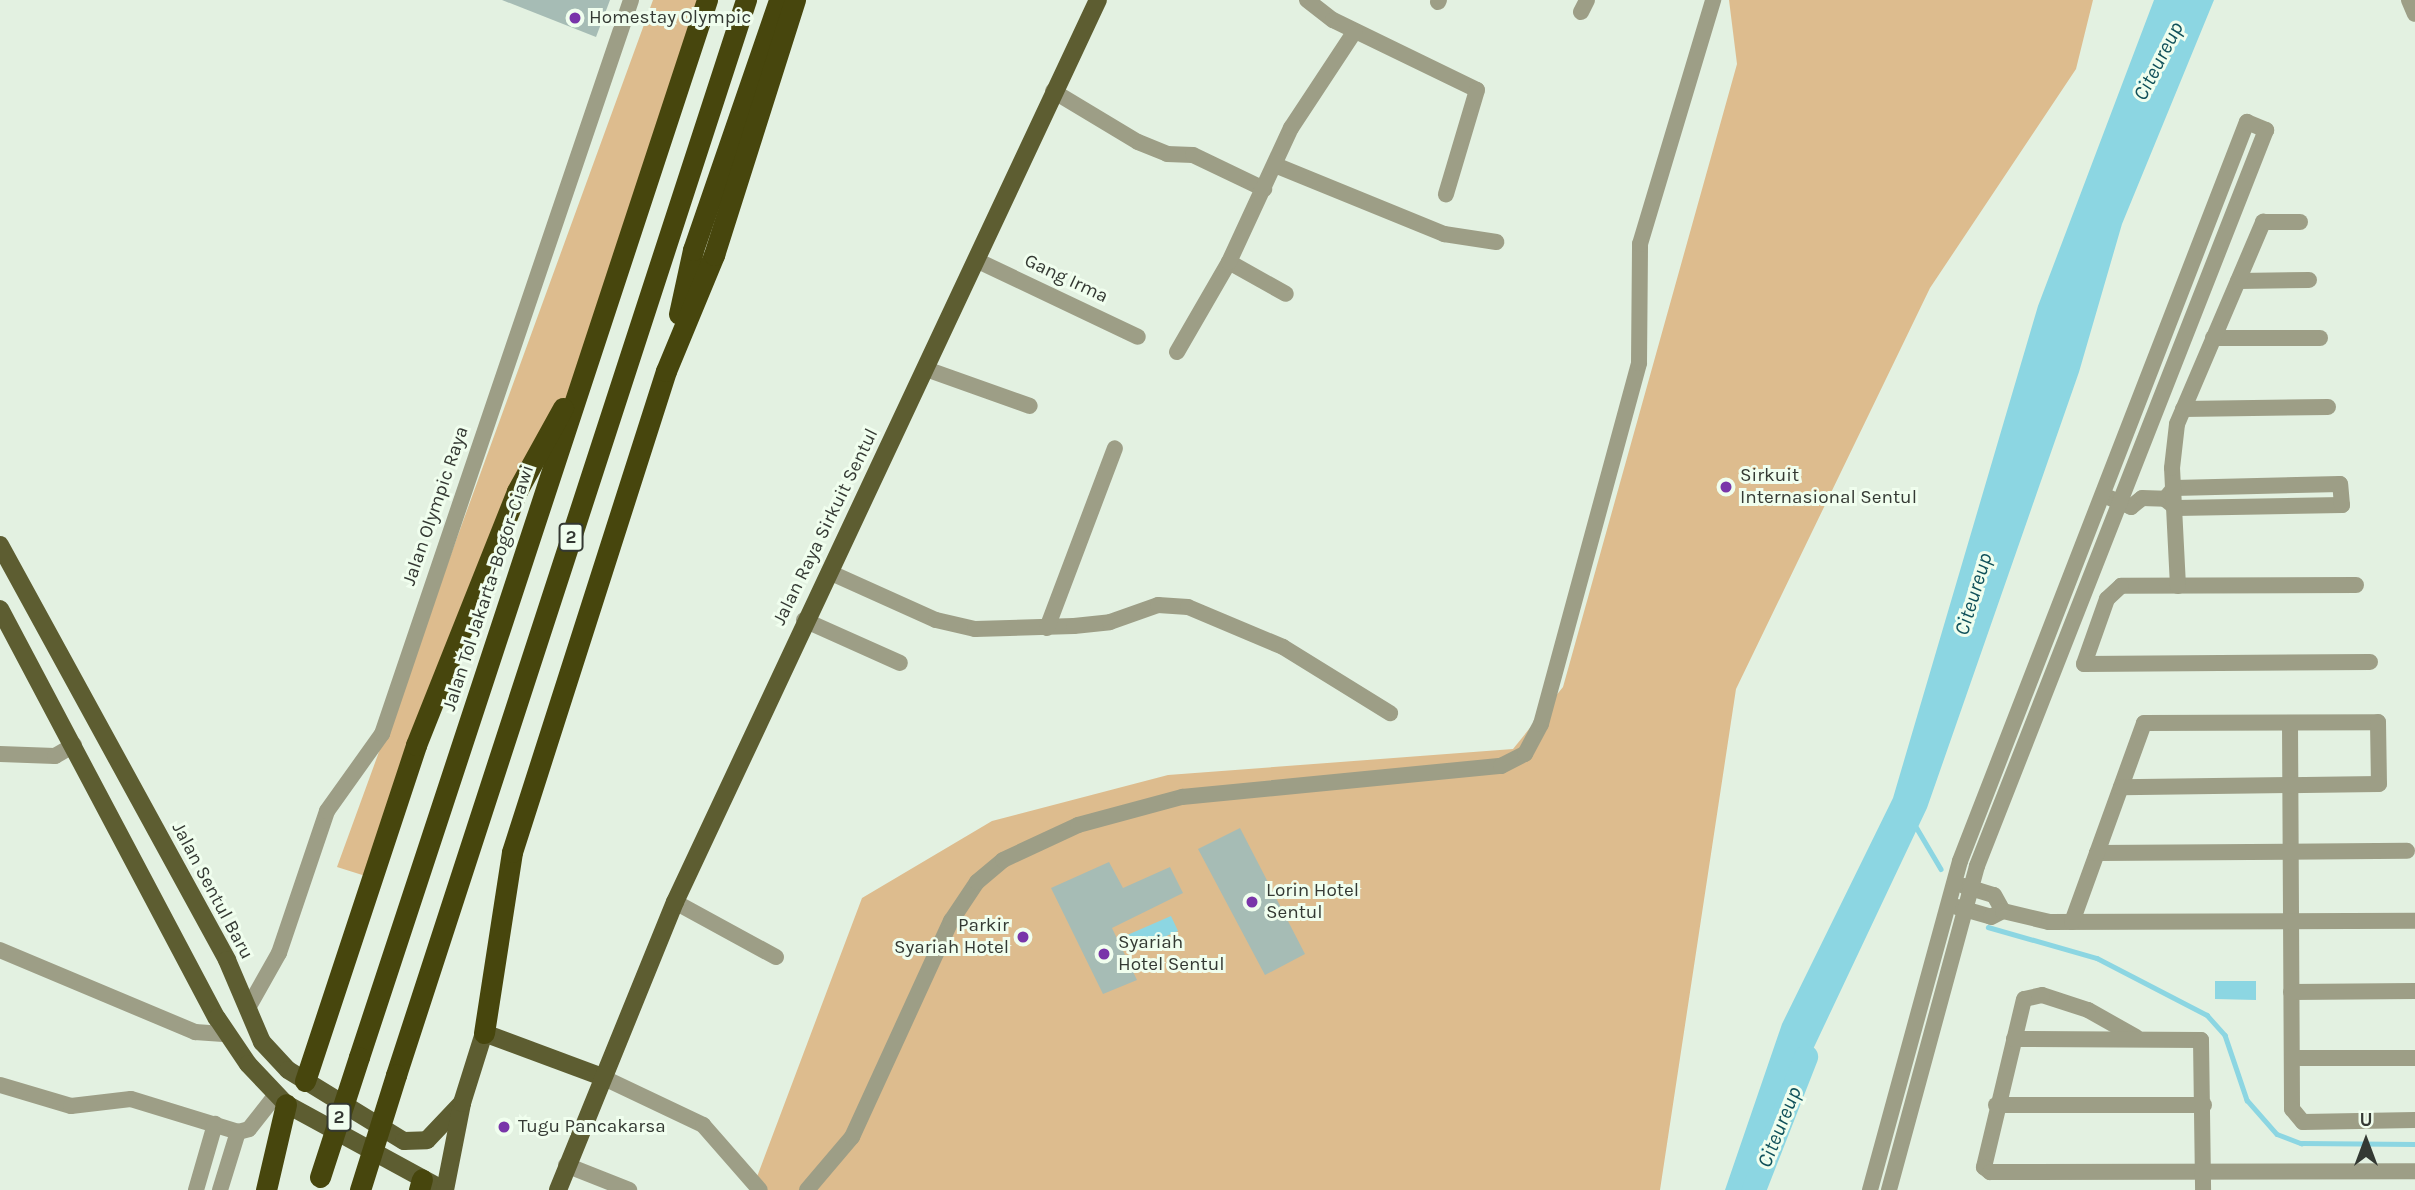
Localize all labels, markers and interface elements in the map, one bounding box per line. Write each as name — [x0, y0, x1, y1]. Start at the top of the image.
place label: Homestay Olympic — [589, 7, 751, 29]
marker: Homestay Olympic — [567, 10, 583, 26]
water label: Citeureup — [2127, 17, 2189, 105]
street label: Gang Irma — [1020, 250, 1112, 308]
street label: Jalan Olympic Raya — [398, 424, 474, 588]
street label: Jalan Raya Sirkuit Sentul — [768, 425, 884, 629]
street label: Jalan Tol Jakarta–Bogor–Ciawi — [438, 462, 540, 714]
place label: Sirkuit Internasional Sentul — [1740, 465, 1917, 509]
marker: Sirkuit Internasional Sentul — [1718, 479, 1734, 495]
road number: 2 — [557, 522, 585, 552]
water label: Citeureup — [1949, 550, 1997, 638]
street label: Jalan Sentul Baru — [166, 819, 258, 963]
place label: Lorin Hotel Sentul — [1266, 880, 1359, 924]
marker: Lorin Hotel Sentul — [1244, 894, 1260, 910]
place label: Parkir Syariah Hotel — [894, 915, 1009, 959]
marker: Parkir Syariah Hotel — [1015, 929, 1031, 945]
place label: Syariah Hotel Sentul — [1118, 932, 1224, 976]
marker: Syariah Hotel Sentul — [1096, 946, 1112, 962]
water label: Citeureup — [1751, 1083, 1807, 1171]
road number: 2 — [325, 1102, 353, 1132]
north arrow — [2331, 1106, 2401, 1176]
text: U — [2359, 1109, 2373, 1131]
place label: Tugu Pancakarsa — [518, 1116, 666, 1138]
marker: Tugu Pancakarsa — [496, 1119, 512, 1135]

